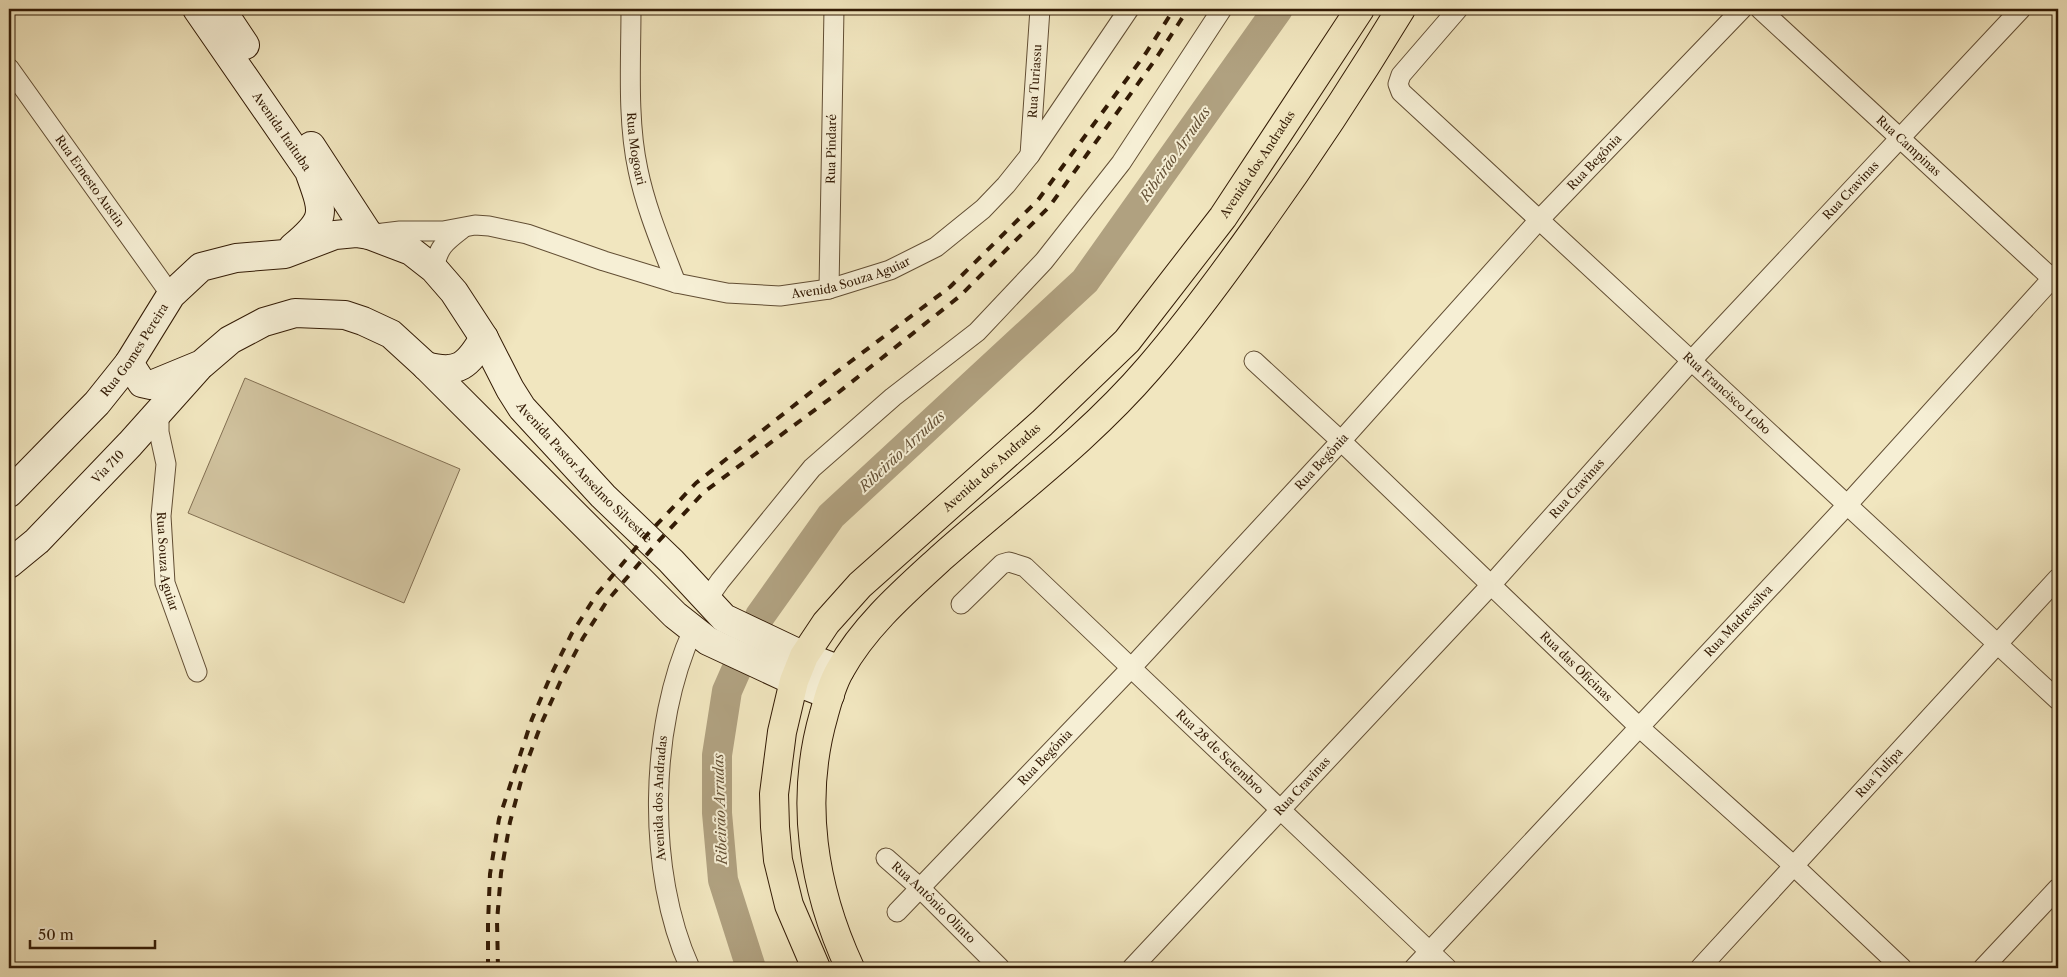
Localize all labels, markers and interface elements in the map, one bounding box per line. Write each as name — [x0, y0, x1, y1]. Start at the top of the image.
street label: Rua Turiassu — [1025, 43, 1045, 119]
street label: Avenida Itaituba — [249, 88, 315, 174]
water label: Ribeirão Arrudas — [1135, 103, 1215, 206]
street label: Avenida dos Andradas — [1216, 108, 1298, 222]
street label: Rua Mogoari — [624, 112, 649, 187]
street label: Rua Campinas — [1873, 112, 1944, 179]
street label: Rua Pindaré — [823, 114, 839, 184]
street label: Rua Begônia — [1564, 130, 1625, 193]
street label: Rua Ernesto Austin — [52, 132, 128, 230]
street label: Rua Cravinas — [1819, 158, 1882, 223]
street label: Avenida Souza Aguiar — [789, 253, 913, 301]
street label: Rua Gomes Pereira — [97, 300, 171, 399]
street label: Rua Francisco Lobo — [1680, 349, 1774, 437]
street label: Avenida Pastor Anselmo Silvestre — [513, 399, 655, 546]
water label: Ribeirão Arrudas — [854, 406, 949, 496]
street label: Avenida dos Andradas — [939, 420, 1043, 515]
street label: Rua Begônia — [1292, 429, 1352, 493]
street label: Via 710 — [88, 447, 127, 487]
street label: Rua Cravinas — [1546, 455, 1607, 521]
street label: Rua Souza Aguiar — [154, 511, 182, 613]
street label: Rua Madressilva — [1701, 581, 1776, 660]
street label: Rua das Oficinas — [1537, 628, 1616, 704]
street label: Rua 28 de Setembro — [1173, 706, 1267, 797]
street label: Rua Begônia — [1014, 726, 1076, 788]
street label: Avenida dos Andradas — [650, 735, 670, 863]
street label: Rua Tulipa — [1852, 744, 1906, 800]
water label: Ribeirão Arrudas — [709, 752, 731, 866]
street label: Rua Cravinas — [1271, 753, 1333, 819]
street label: Rua Antônio Olinto — [888, 858, 979, 946]
scale bar — [30, 917, 155, 949]
text: 50 m — [38, 925, 74, 944]

